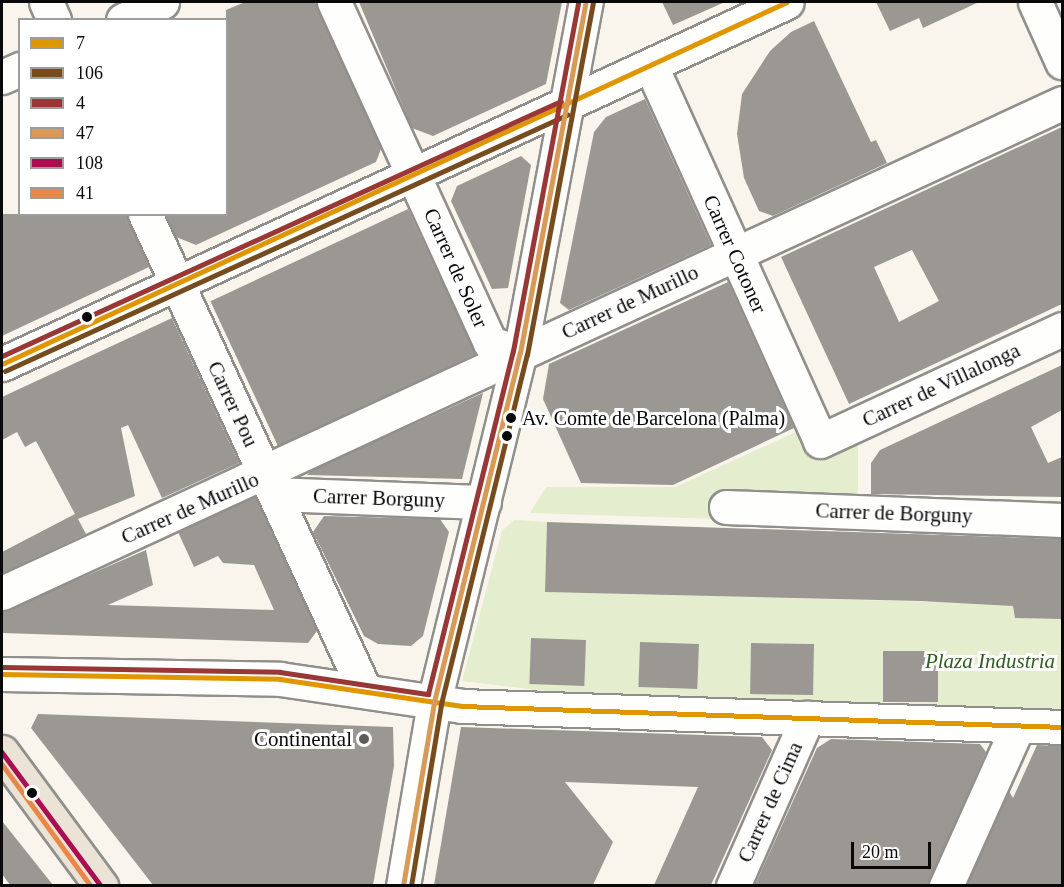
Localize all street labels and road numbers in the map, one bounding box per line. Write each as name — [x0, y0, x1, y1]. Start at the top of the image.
street label: Carrer Cotoner — [698, 191, 772, 317]
street label: Carrer de Soler — [418, 204, 494, 332]
street label: Carrer de Murillo — [558, 259, 702, 345]
street label: Carrer de Villalonga — [858, 337, 1024, 433]
street label: Carrer Pou — [202, 357, 264, 451]
street label: Carrer de Murillo — [117, 466, 263, 550]
street label: Carrer Borguny — [313, 483, 445, 513]
street label: Carrer de Borguny — [815, 498, 973, 528]
street label: Carrer de Cima — [732, 738, 808, 866]

